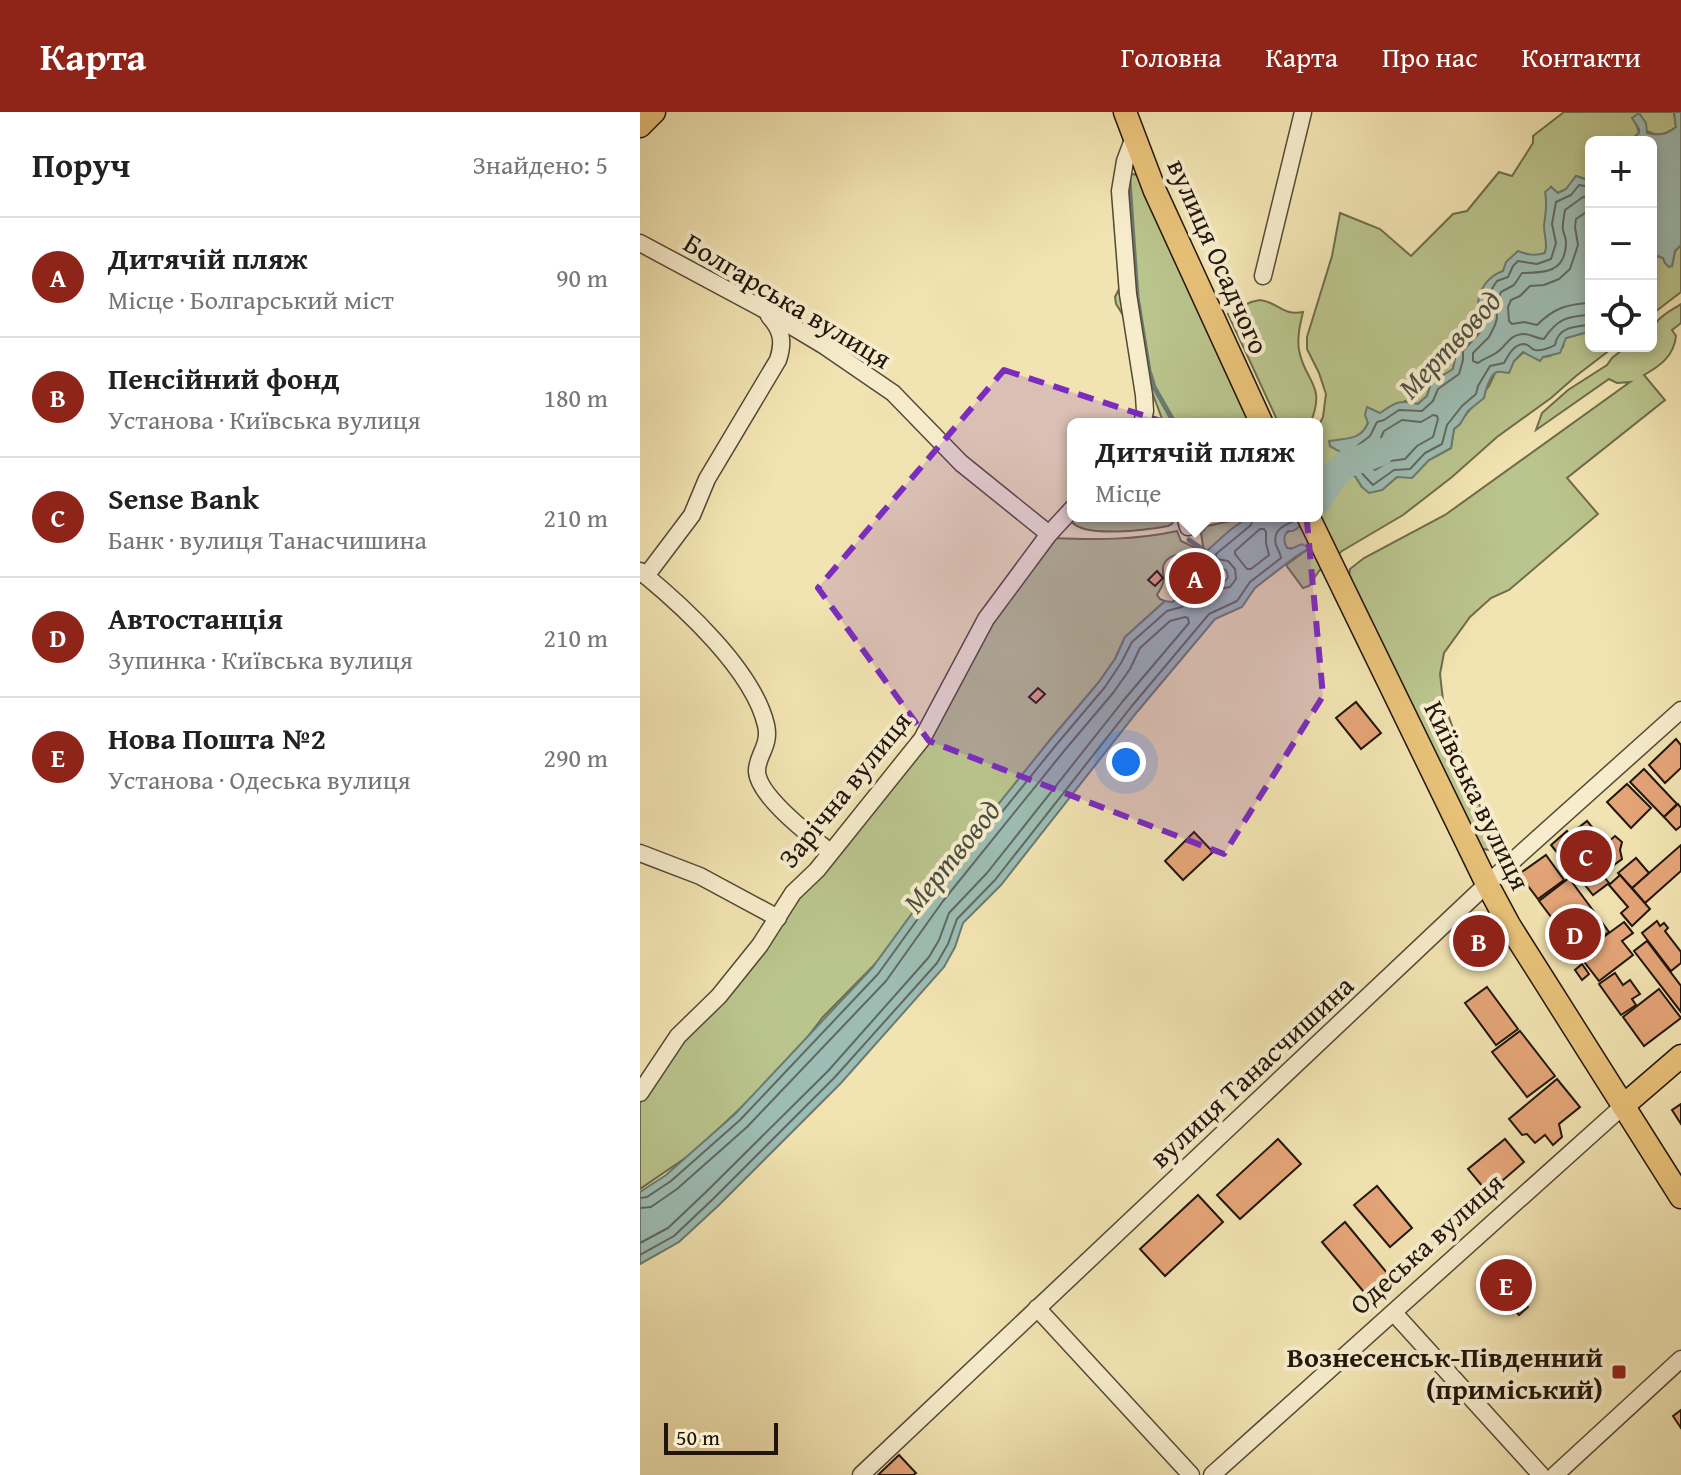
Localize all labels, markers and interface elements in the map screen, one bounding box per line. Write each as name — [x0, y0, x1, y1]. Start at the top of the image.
text: Карта — [40, 28, 146, 84]
text: Головна — [1121, 36, 1221, 77]
text: Карта — [1265, 36, 1338, 77]
text: Про нас — [1382, 36, 1478, 77]
text: Контакти — [1522, 36, 1641, 77]
map controls — [1585, 136, 1657, 352]
button: + — [1585, 136, 1657, 208]
text: Поруч — [32, 140, 130, 189]
text: Знайдено: 5 — [472, 145, 608, 184]
street label: вулиця Осадчого — [1158, 152, 1280, 360]
button: − — [1585, 208, 1657, 280]
street label: Болгарська вулиця — [676, 222, 900, 378]
text: Дитячій пляж — [108, 236, 308, 280]
text: A — [50, 258, 66, 297]
text: 90 m — [556, 258, 608, 297]
text: Місце · Болгарський міст — [108, 280, 394, 319]
water label: Мертвовод — [1387, 280, 1511, 408]
button: locate — [1585, 280, 1657, 352]
text: Пенсійний фонд — [108, 356, 340, 400]
text: B — [50, 378, 66, 417]
text: 180 m — [543, 378, 608, 417]
text: Установа · Київська вулиця — [108, 400, 421, 439]
popup — [1067, 418, 1323, 522]
text: Дитячій пляж — [1095, 429, 1295, 473]
text: Місце — [1095, 473, 1161, 512]
text: Sense Bank — [108, 476, 259, 520]
text: C — [51, 498, 65, 537]
text: 210 m — [543, 498, 608, 537]
text: Банк · вулиця Танасчишина — [108, 520, 427, 559]
pin: A — [1169, 548, 1221, 608]
text: Автостанція — [108, 596, 283, 640]
text: D — [50, 618, 66, 657]
text: 210 m — [543, 618, 608, 657]
text: Зупинка · Київська вулиця — [108, 640, 413, 679]
street label: Київська вулиця — [1414, 693, 1542, 897]
street label: Зарічна вулиця — [768, 702, 920, 876]
text: Нова Пошта №2 — [108, 716, 326, 760]
text: E — [51, 738, 65, 777]
text: 290 m — [543, 738, 608, 777]
your location — [1106, 742, 1146, 782]
text: Установа · Одеська вулиця — [108, 760, 411, 799]
water label: Мертвовод — [892, 790, 1010, 922]
pin: C — [1560, 826, 1612, 886]
pin: D — [1549, 904, 1601, 964]
pin: B — [1453, 911, 1505, 971]
street label: вулиця Танасчишина — [1140, 965, 1363, 1177]
street label: Одеська вулиця — [1340, 1162, 1512, 1324]
pin: E — [1480, 1255, 1532, 1315]
place label: Вознесенськ-Південний (приміський) — [1287, 1336, 1603, 1409]
marker: Вознесенськ-Південний (приміський) — [1610, 1363, 1628, 1381]
scale bar — [664, 1419, 778, 1455]
text: 50 m — [676, 1421, 720, 1453]

